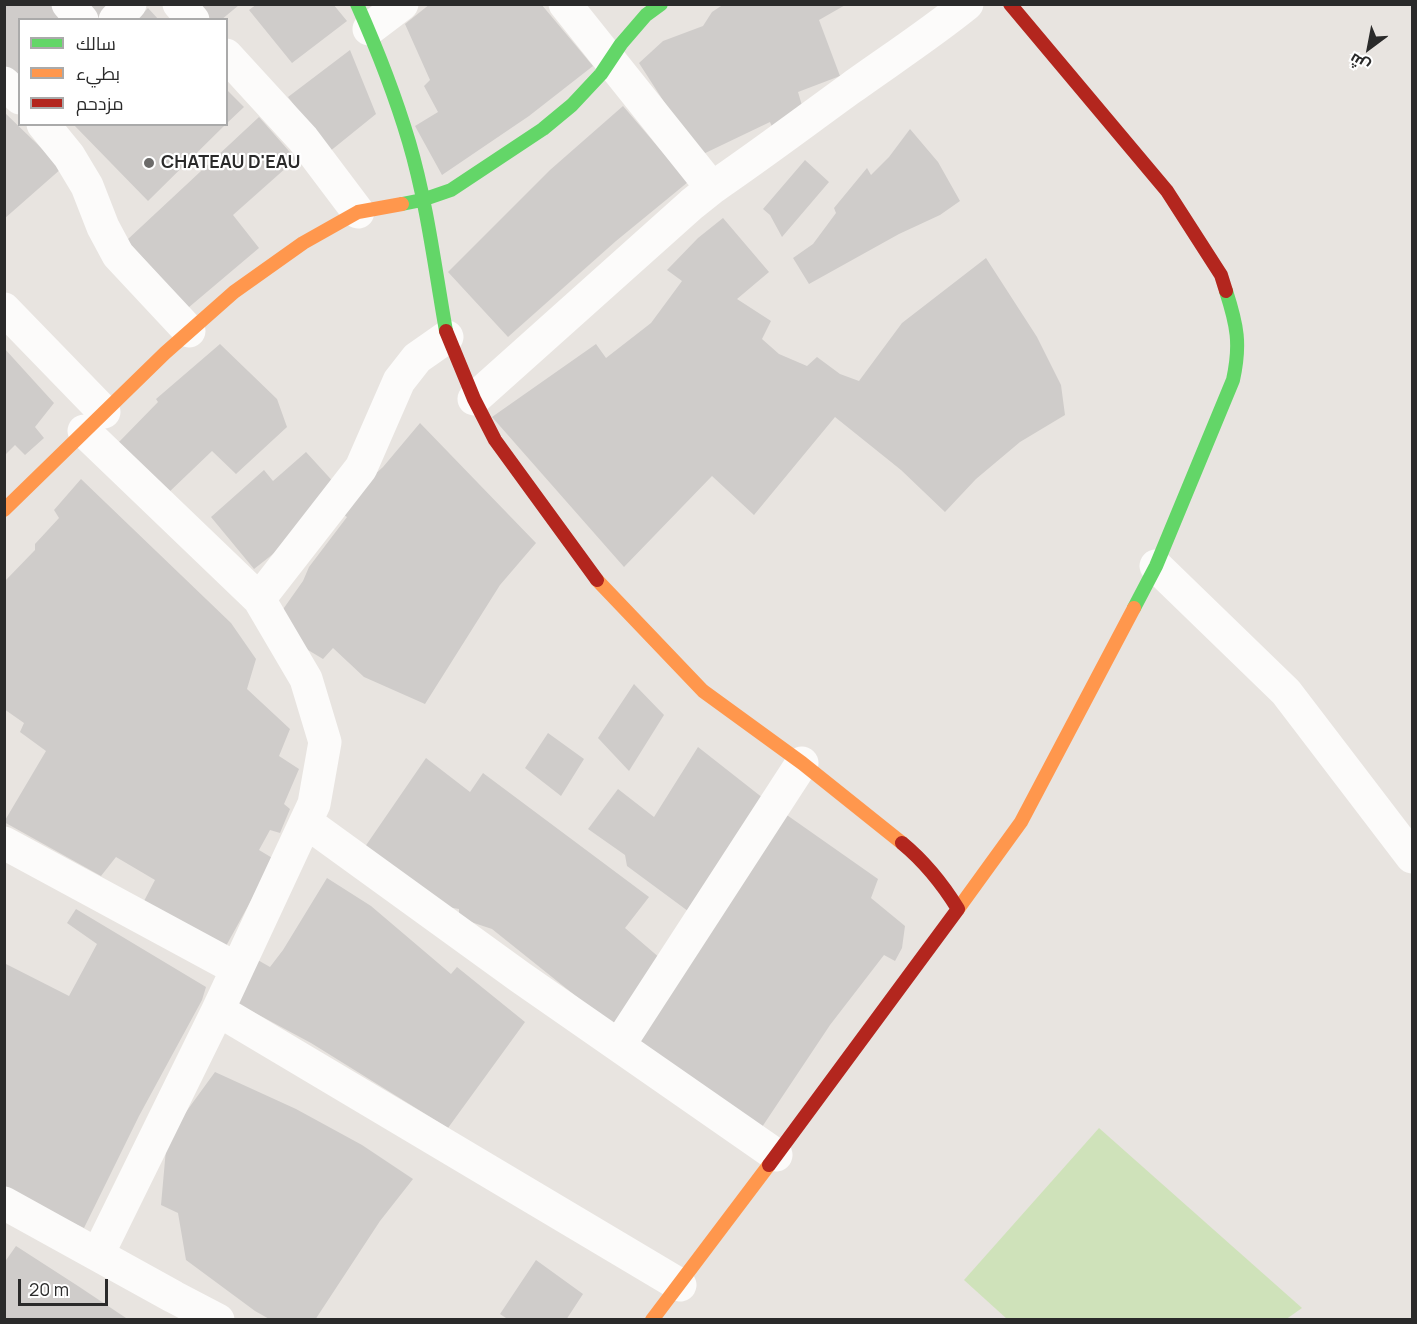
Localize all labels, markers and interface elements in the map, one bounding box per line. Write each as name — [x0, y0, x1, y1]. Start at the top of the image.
legend — [18, 18, 228, 126]
north arrow — [1339, 18, 1399, 78]
text: سالك — [76, 31, 116, 55]
text: ش — [1345, 48, 1374, 78]
text: بطيء — [76, 61, 120, 85]
text: مزدحم — [76, 91, 124, 115]
place label: CHATEAU D'EAU — [161, 152, 300, 174]
marker: CHATEAU D'EAU — [142, 156, 156, 170]
scale bar — [21, 1267, 111, 1305]
text: 20 m — [29, 1277, 69, 1301]

